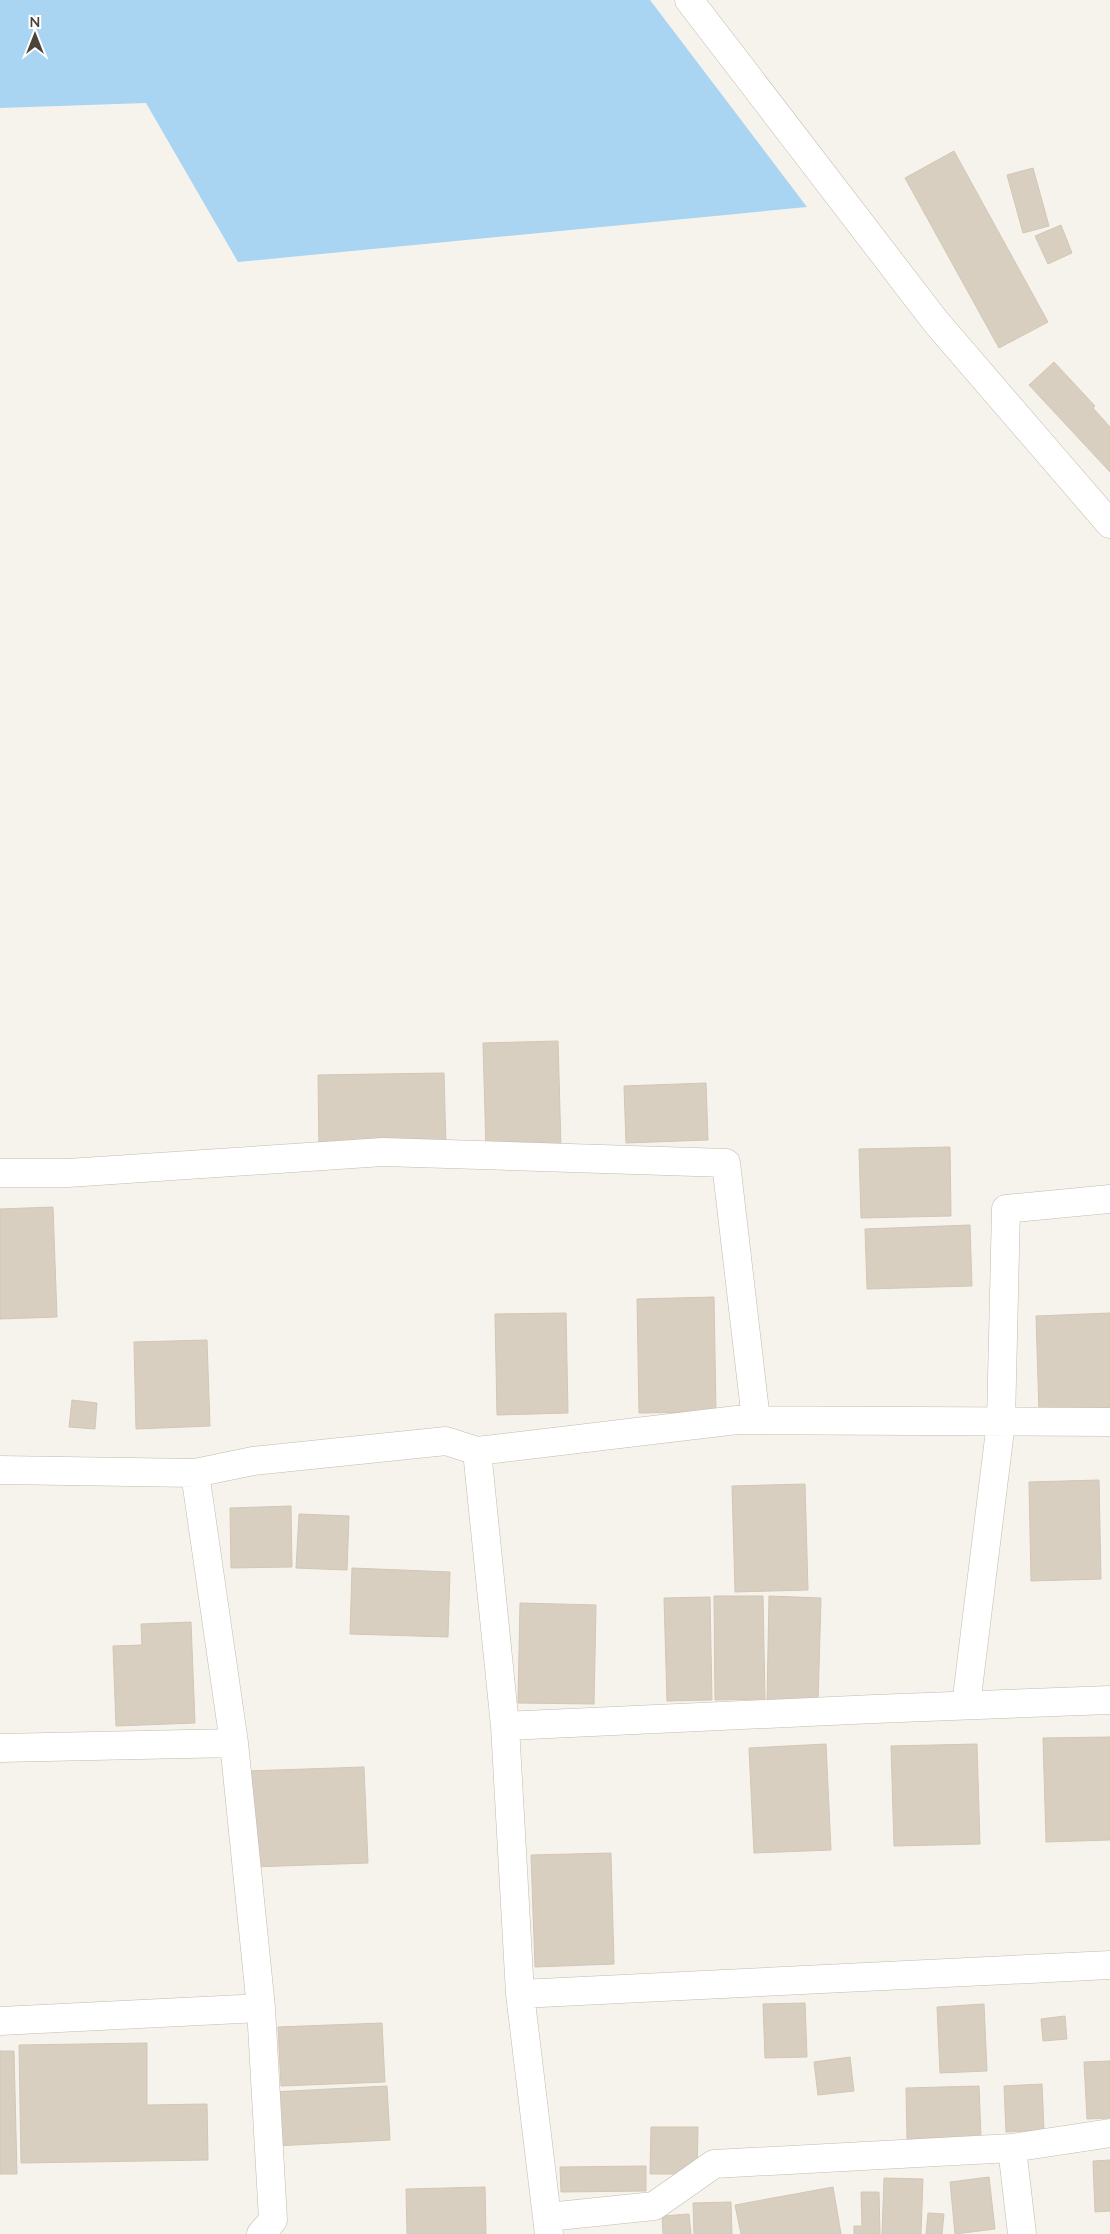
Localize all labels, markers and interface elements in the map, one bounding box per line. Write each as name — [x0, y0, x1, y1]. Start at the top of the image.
north arrow — [10, 10, 60, 60]
text: N — [30, 13, 40, 30]

